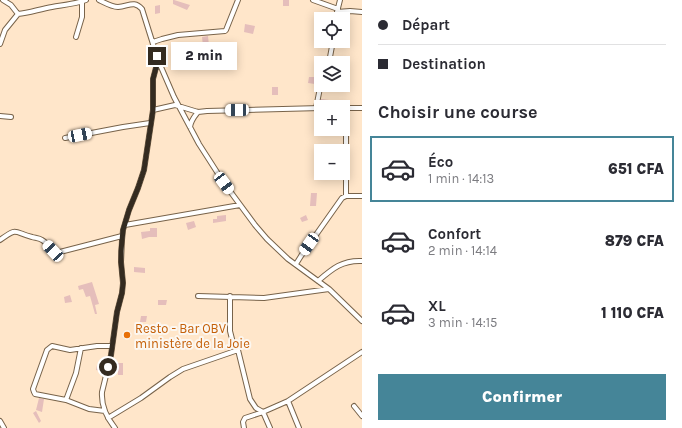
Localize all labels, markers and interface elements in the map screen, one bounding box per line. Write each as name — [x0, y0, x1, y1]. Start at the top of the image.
map controls — [314, 12, 350, 180]
button: locate — [314, 12, 350, 48]
text: Départ — [402, 16, 450, 34]
callout: 2 min — [171, 42, 237, 70]
route end — [148, 47, 166, 65]
text: 2 min — [185, 48, 223, 63]
text: Destination — [402, 55, 486, 73]
button: layers — [314, 56, 350, 92]
button: + — [314, 100, 350, 136]
text: Choisir une course — [378, 101, 537, 123]
car — [225, 104, 249, 116]
car — [67, 127, 93, 143]
button: − — [314, 144, 350, 180]
icon: car — [380, 151, 416, 187]
text: Éco — [428, 153, 453, 171]
text: 651 CFA — [608, 160, 664, 178]
car — [212, 170, 236, 196]
text: 1 min · 14:13 — [428, 171, 494, 186]
icon: car — [380, 223, 416, 259]
text: Confort — [428, 225, 481, 243]
car — [297, 231, 321, 257]
text: 879 CFA — [605, 232, 664, 250]
car — [40, 238, 66, 264]
text: 2 min · 14:14 — [428, 243, 497, 258]
icon: car — [380, 295, 416, 331]
text: XL — [428, 297, 446, 315]
text: 1 110 CFA — [601, 304, 664, 322]
text: 3 min · 14:15 — [428, 315, 497, 330]
place label: Resto - Bar OBV ministère de la Joie — [135, 321, 250, 351]
marker: Resto - Bar OBV ministère de la Joie — [122, 330, 132, 340]
route start — [99, 358, 117, 376]
button: Confirmer — [378, 374, 666, 420]

